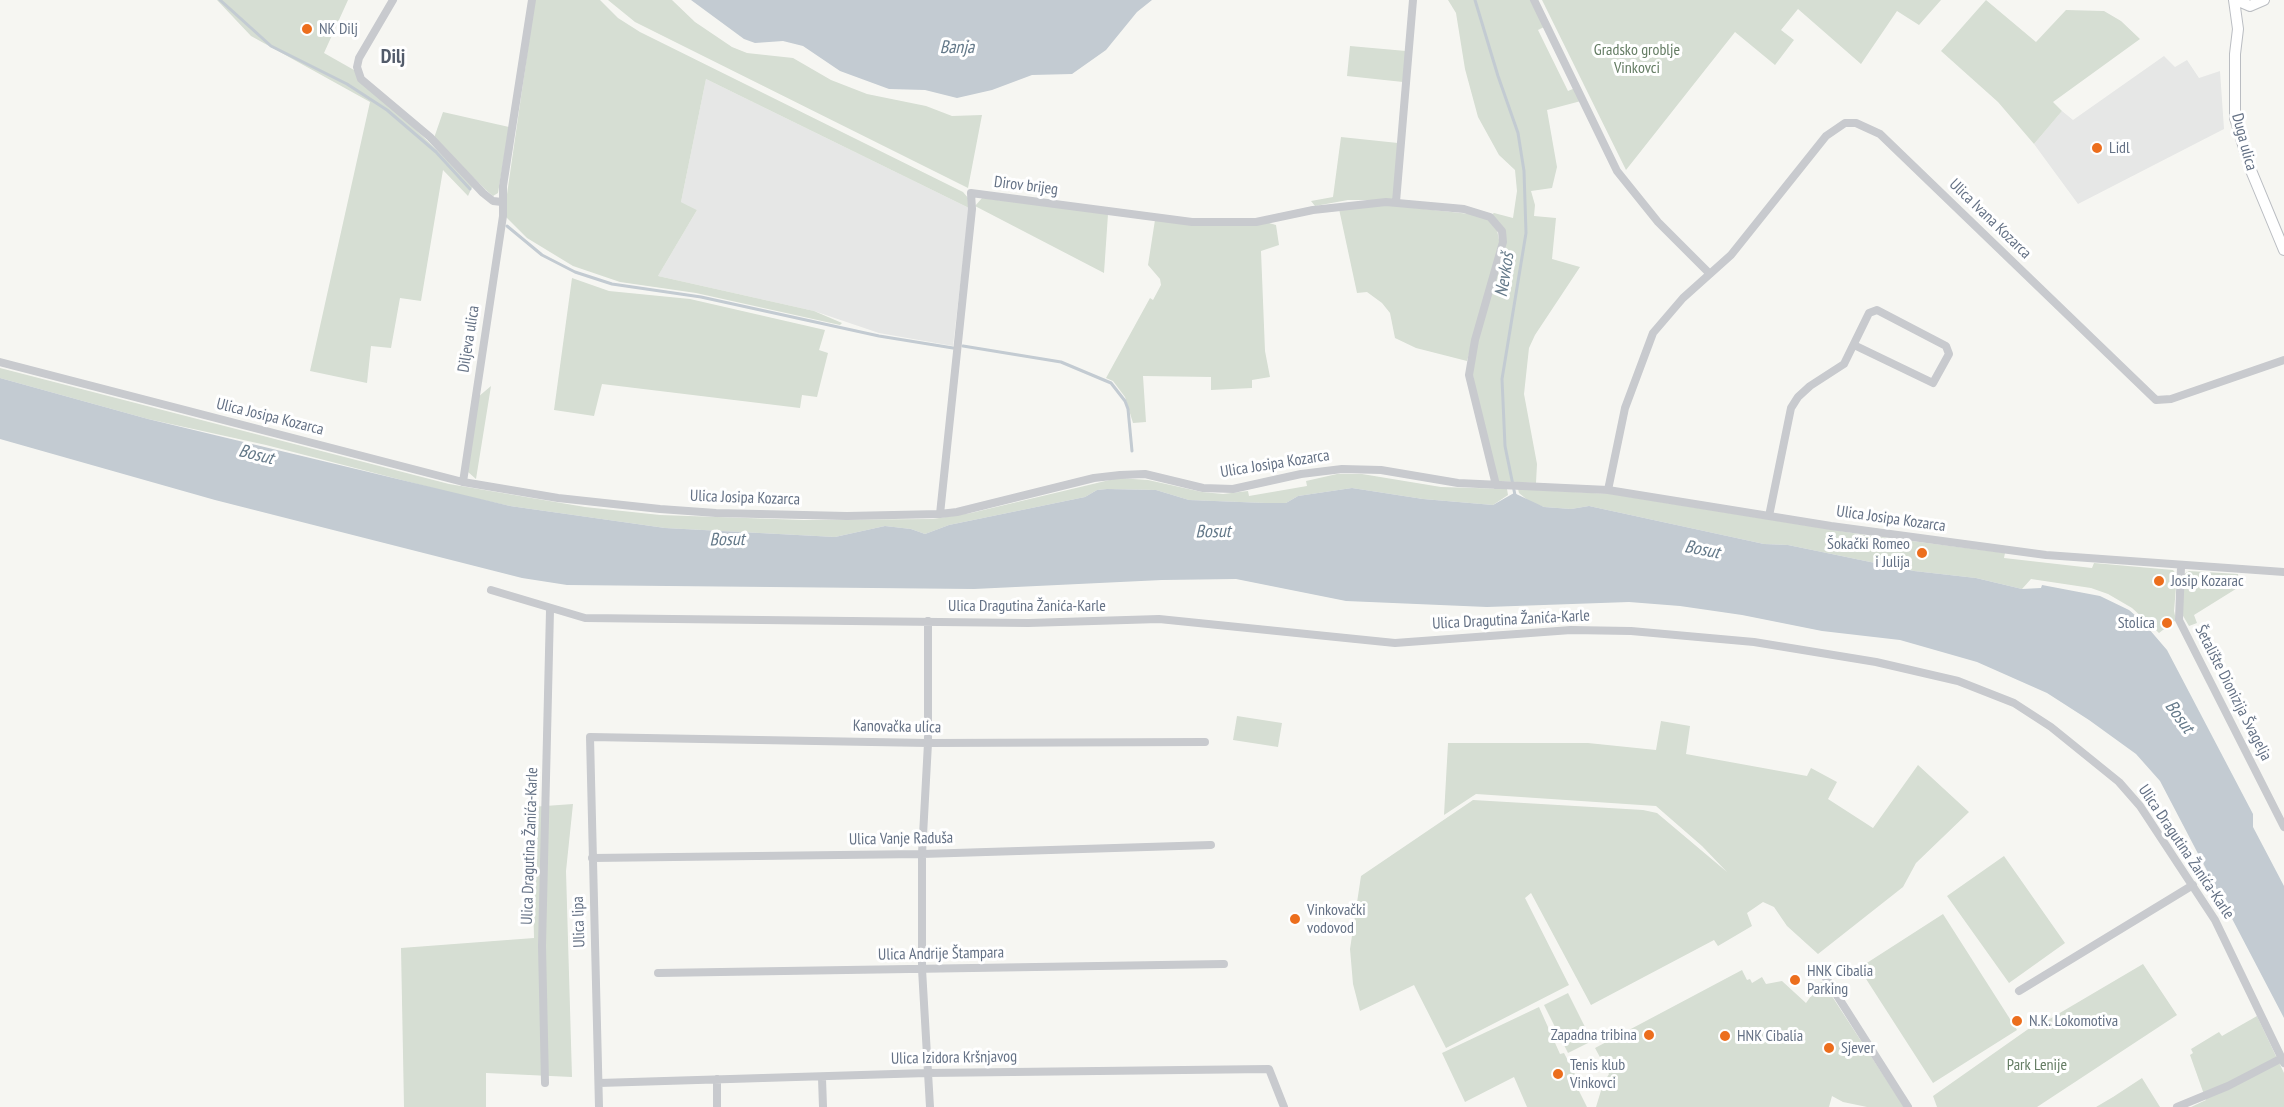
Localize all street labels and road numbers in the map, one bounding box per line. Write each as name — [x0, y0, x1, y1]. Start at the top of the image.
street label: Duga ulica — [2227, 111, 2261, 173]
street label: Dirov brijeg — [993, 173, 1059, 199]
street label: Ulica Ivana Kozarca — [1945, 175, 2035, 263]
street label: Diljeva ulica — [454, 304, 484, 374]
street label: Ulica Josipa Kozarca — [214, 394, 326, 440]
street label: Ulica Josipa Kozarca — [1219, 446, 1331, 482]
street label: Ulica Josipa Kozarca — [690, 486, 800, 510]
street label: Ulica Josipa Kozarca — [1835, 502, 1947, 536]
street label: Ulica Dragutina Žanića-Karle — [948, 596, 1106, 616]
street label: Ulica Dragutina Žanića-Karle — [1432, 606, 1590, 634]
street label: Šetalište Dionizija Švagelja — [2191, 622, 2275, 764]
street label: Kanovačka ulica — [853, 717, 941, 737]
street label: Ulica Dragutina Žanića-Karle — [518, 767, 542, 925]
street label: Ulica Dragutina Žanića-Karle — [2134, 781, 2238, 923]
street label: Ulica Vanje Raduša — [849, 828, 953, 850]
street label: Ulica lipa — [569, 896, 589, 948]
street label: Ulica Andrije Štampara — [878, 943, 1004, 965]
street label: Ulica Izidora Kršnjavog — [891, 1047, 1017, 1069]

